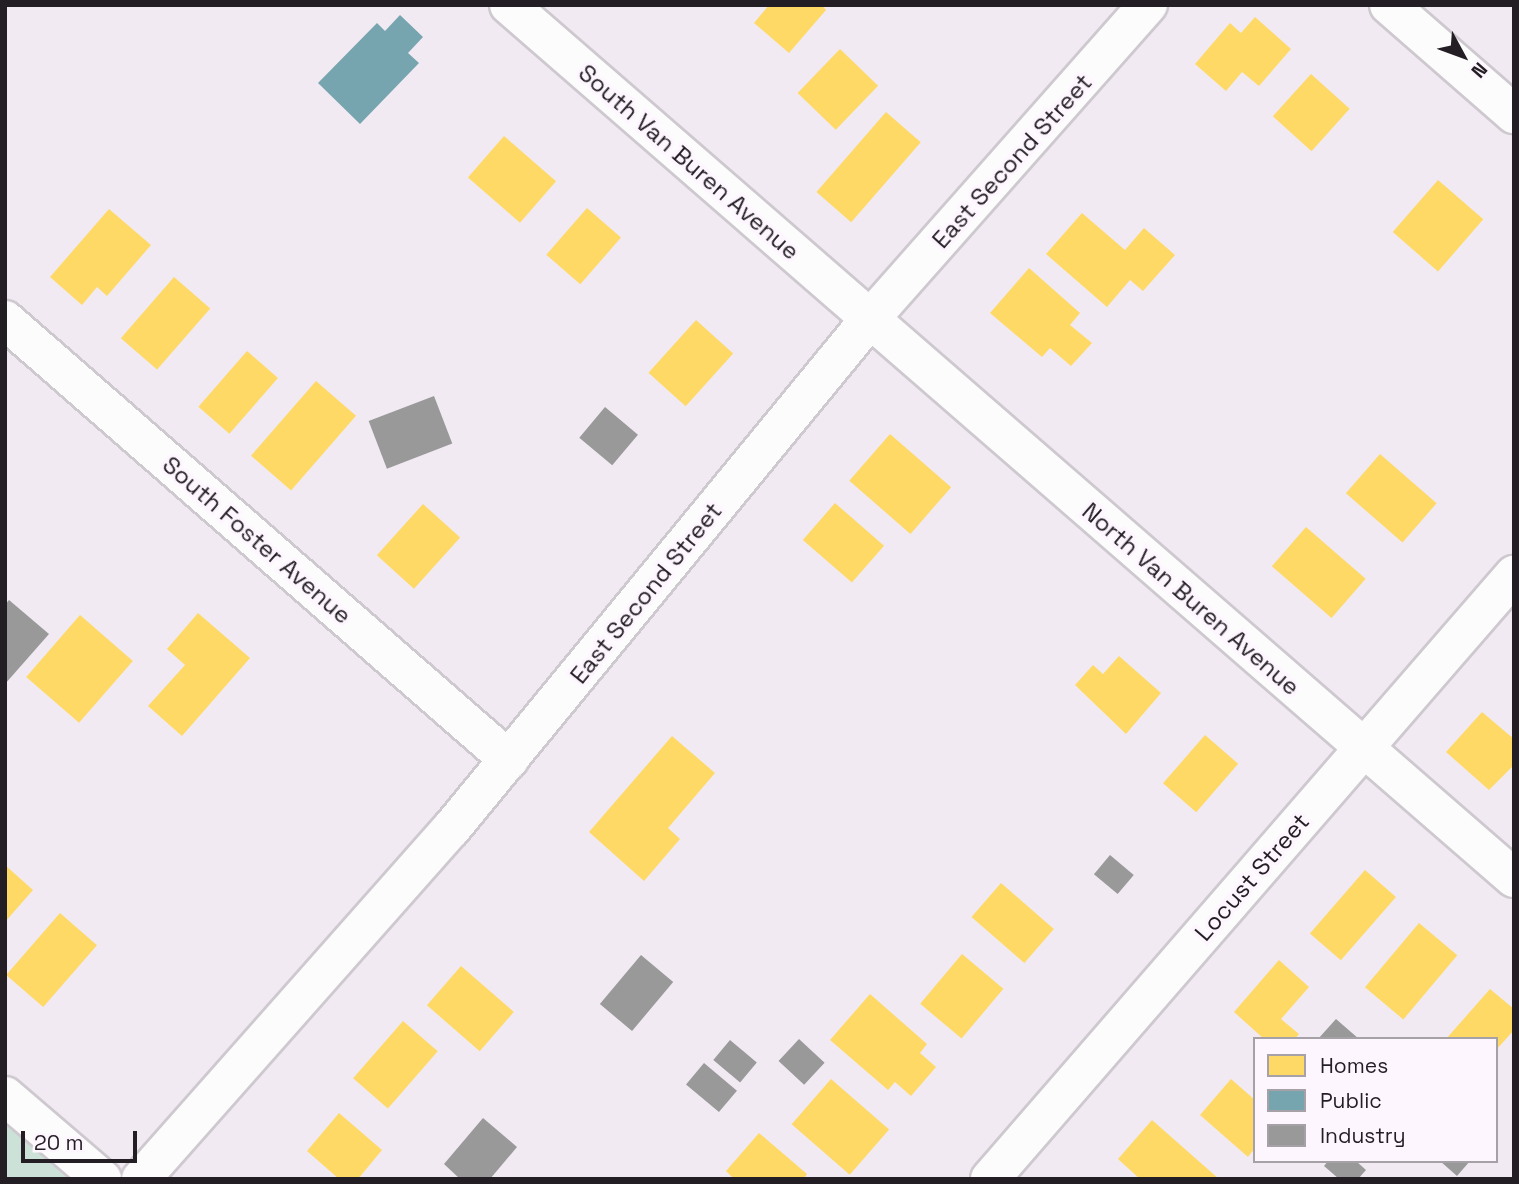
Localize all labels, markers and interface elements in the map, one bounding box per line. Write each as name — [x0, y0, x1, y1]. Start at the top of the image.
north arrow — [1428, 21, 1498, 91]
text: N — [1466, 57, 1493, 83]
street label: South Van Buren Avenue — [572, 58, 806, 266]
street label: East Second Street — [926, 68, 1098, 254]
street label: South Foster Avenue — [157, 450, 357, 630]
street label: North Van Buren Avenue — [1076, 496, 1306, 702]
street label: East Second Street — [564, 497, 728, 689]
street label: Locust Street — [1189, 807, 1315, 947]
legend — [1253, 1037, 1498, 1163]
text: Homes — [1320, 1052, 1388, 1079]
text: Public — [1320, 1087, 1382, 1114]
scale bar — [24, 1118, 140, 1162]
text: Industry — [1320, 1122, 1406, 1149]
text: 20 m — [34, 1129, 84, 1156]

